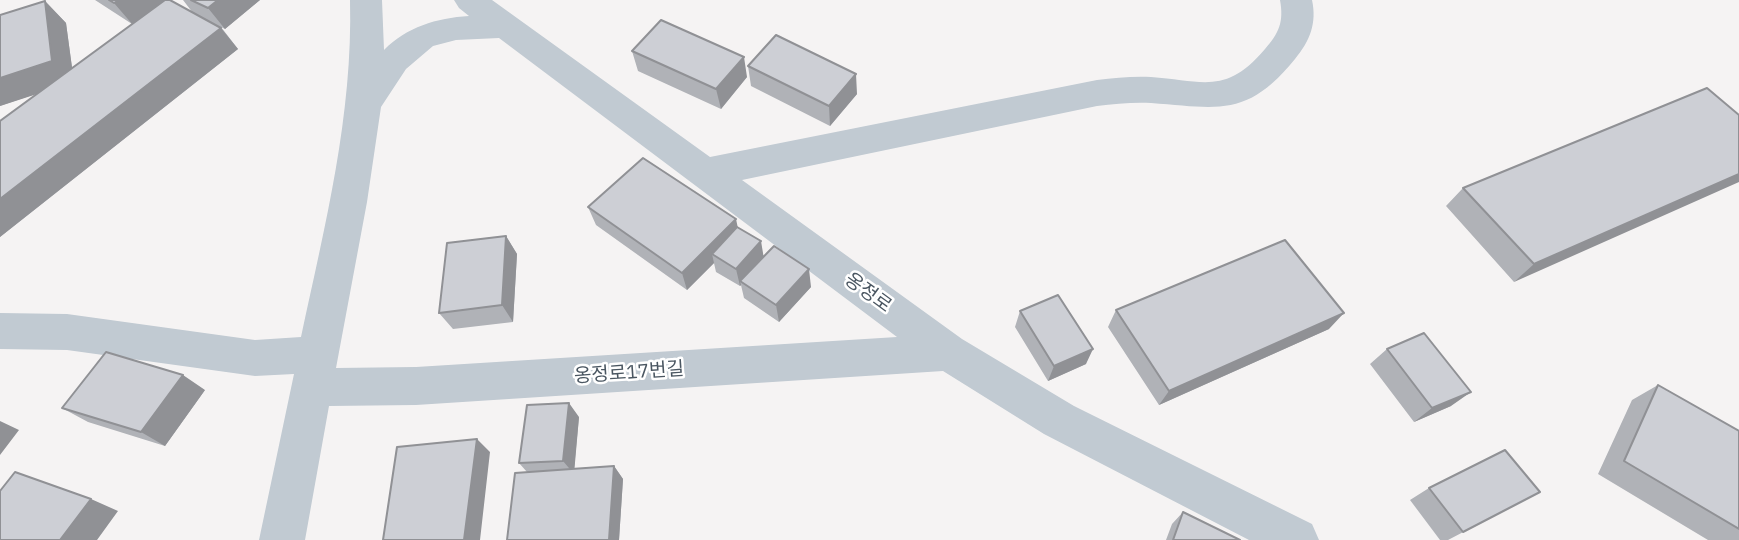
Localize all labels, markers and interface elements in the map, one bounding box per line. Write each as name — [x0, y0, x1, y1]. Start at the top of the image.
street label: 옹정로 — [840, 268, 896, 318]
street label: 옹정로17번길 — [573, 358, 685, 388]

